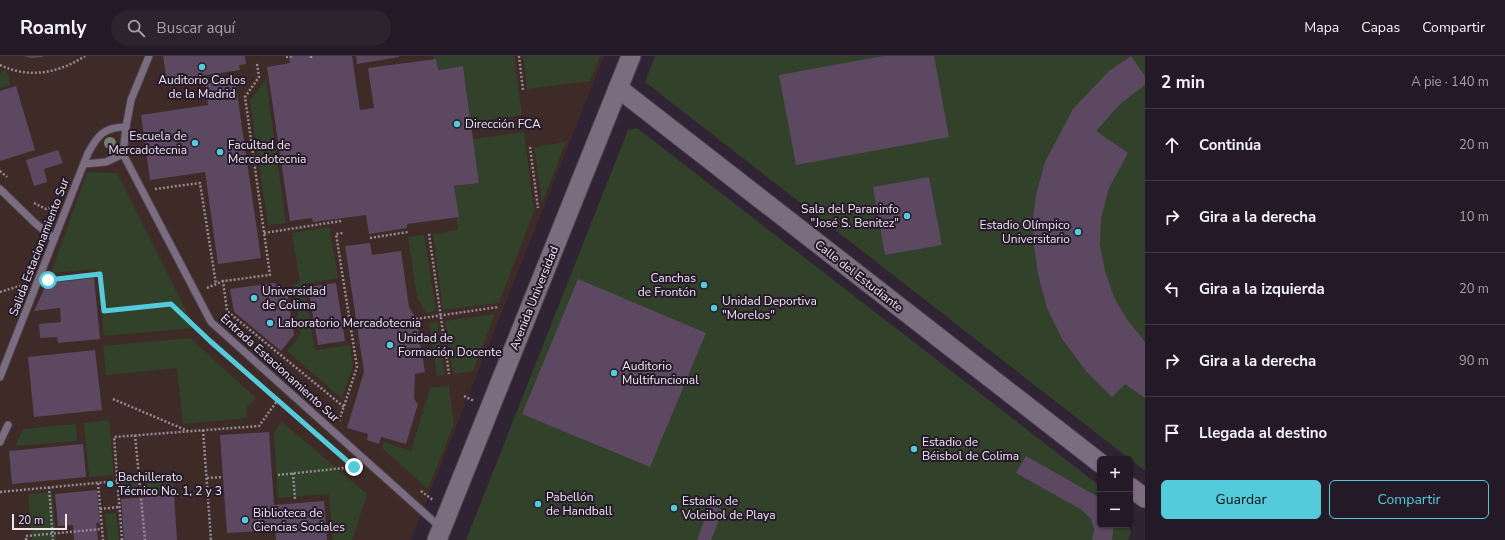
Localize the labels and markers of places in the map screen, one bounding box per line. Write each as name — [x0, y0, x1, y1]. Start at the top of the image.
marker: Auditorio Carlos de la Madrid — [197, 62, 207, 72]
place label: Auditorio Carlos de la Madrid — [158, 72, 246, 102]
place label: Dirección FCA — [465, 116, 541, 132]
marker: Dirección FCA — [452, 119, 462, 129]
place label: Escuela de Mercadotecnia — [109, 128, 187, 158]
place label: Facultad de Mercadotecnia — [228, 137, 306, 167]
marker: Escuela de Mercadotecnia — [190, 138, 200, 148]
marker: Facultad de Mercadotecnia — [215, 147, 225, 157]
place label: Sala del Paraninfo "José S. Benitez" — [801, 201, 899, 231]
marker: Sala del Paraninfo "José S. Benitez" — [902, 211, 912, 221]
place label: Estadio Olímpico Universitario — [980, 217, 1070, 247]
marker: Estadio Olímpico Universitario — [1073, 227, 1083, 237]
place label: Canchas de Frontón — [638, 270, 696, 300]
marker: Canchas de Frontón — [699, 280, 709, 290]
place label: Universidad de Colima — [262, 283, 326, 313]
marker: Universidad de Colima — [249, 293, 259, 303]
place label: Unidad Deportiva "Morelos" — [722, 293, 817, 323]
marker: Unidad Deportiva "Morelos" — [709, 303, 719, 313]
place label: Laboratorio Mercadotecnia — [278, 315, 421, 331]
marker: Laboratorio Mercadotecnia — [265, 318, 275, 328]
place label: Unidad de Formación Docente — [398, 330, 502, 360]
marker: Unidad de Formación Docente — [385, 340, 395, 350]
place label: Auditorio Multifuncional — [622, 358, 699, 388]
marker: Auditorio Multifuncional — [609, 368, 619, 378]
place label: Estadio de Béisbol de Colima — [922, 434, 1019, 464]
marker: Estadio de Béisbol de Colima — [909, 444, 919, 454]
place label: Bachillerato Técnico No. 1, 2 y 3 — [118, 469, 222, 499]
marker: Bachillerato Técnico No. 1, 2 y 3 — [105, 479, 115, 489]
place label: Pabellón de Handball — [546, 489, 613, 519]
place label: Estadio de Voleibol de Playa — [681, 493, 776, 523]
marker: Pabellón de Handball — [533, 499, 543, 509]
marker: Estadio de Voleibol de Playa — [669, 503, 679, 513]
place label: Biblioteca de Ciencias Sociales — [253, 505, 345, 535]
marker: Biblioteca de Ciencias Sociales — [240, 515, 250, 525]

